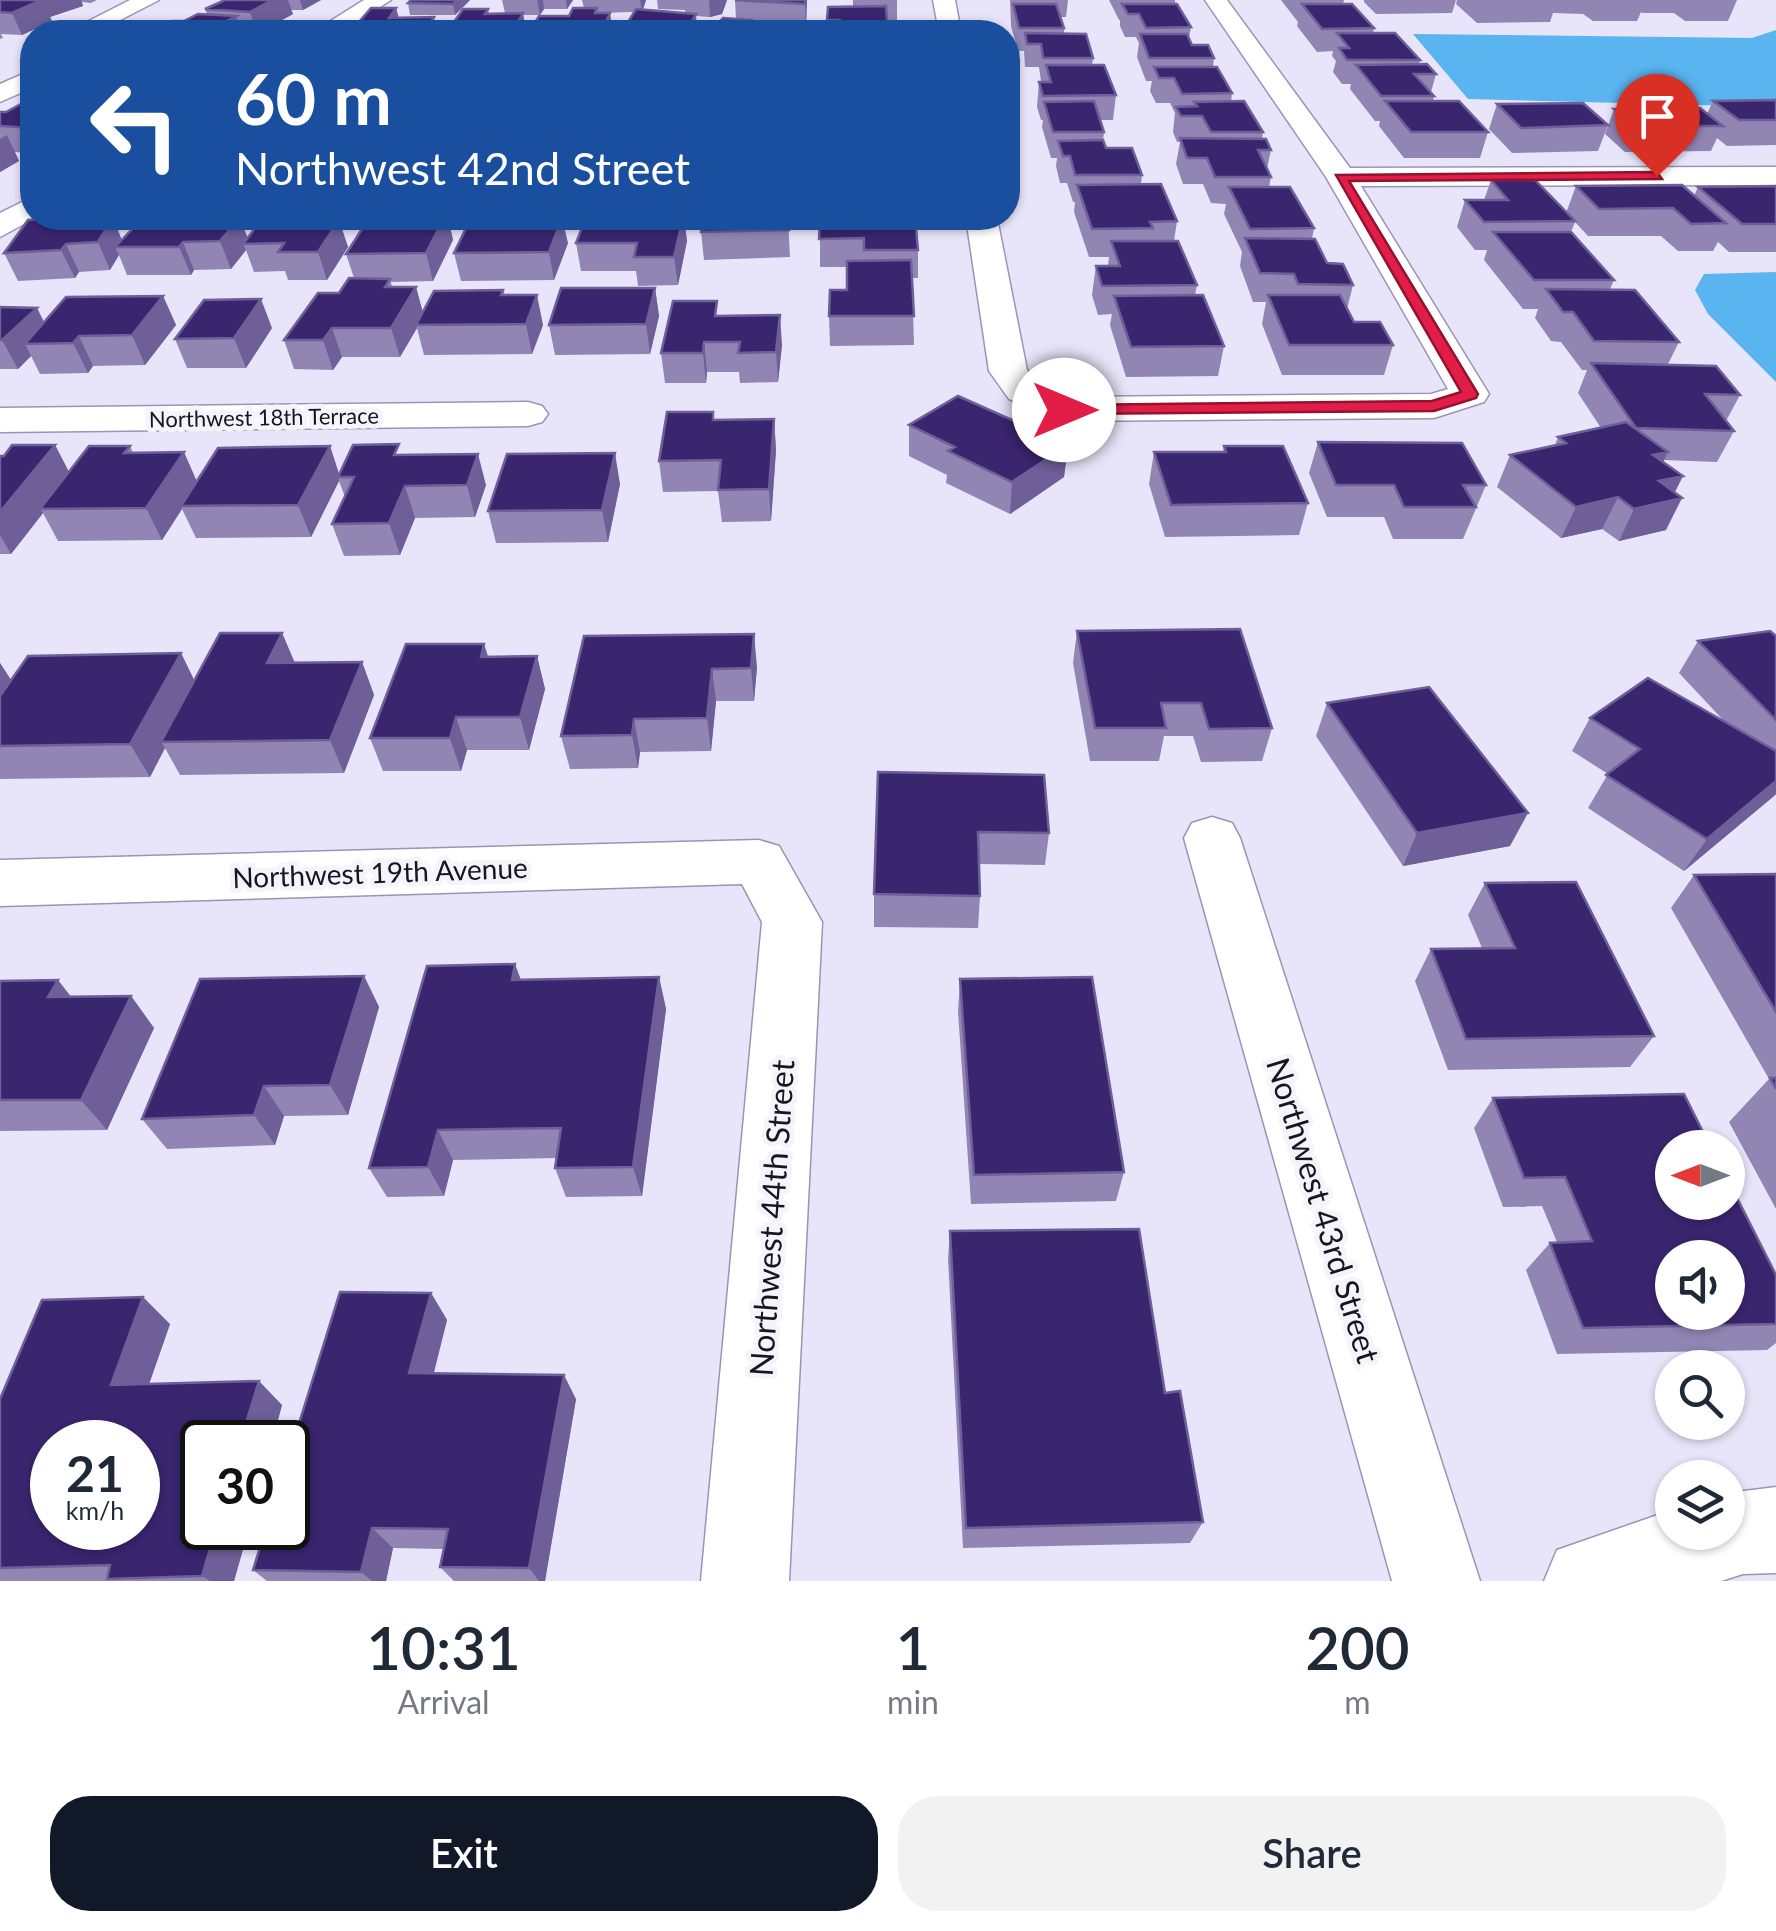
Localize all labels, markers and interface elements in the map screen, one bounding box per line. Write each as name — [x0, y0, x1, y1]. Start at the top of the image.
text: 60 m — [235, 56, 392, 140]
icon: left — [70, 60, 200, 190]
pin — [1615, 74, 1700, 177]
icon: arrive — [1630, 89, 1685, 144]
text: Northwest 42nd Street — [235, 141, 690, 195]
position arrow — [1012, 358, 1116, 462]
street label: Northwest 18th Terrace — [149, 401, 379, 433]
street label: Northwest 19th Avenue — [232, 850, 528, 894]
street label: Northwest 43rd Street — [1259, 1053, 1389, 1368]
street label: Northwest 44th Street — [740, 1058, 802, 1378]
north arrow — [1655, 1130, 1745, 1220]
map controls — [1655, 1130, 1745, 1550]
button: sound — [1655, 1240, 1745, 1330]
button: search — [1655, 1350, 1745, 1440]
speed limit sign: 30 — [180, 1420, 310, 1550]
text: 21 — [66, 1443, 124, 1503]
button: layers — [1655, 1460, 1745, 1550]
text: km/h — [66, 1495, 124, 1525]
text: 10:31 — [366, 1611, 521, 1683]
text: 1 — [896, 1611, 930, 1683]
text: 200 — [1305, 1611, 1410, 1683]
text: Arrival — [397, 1682, 490, 1721]
text: min — [887, 1682, 939, 1721]
text: m — [1344, 1682, 1371, 1721]
button: Exit — [50, 1796, 878, 1911]
button: Share — [898, 1796, 1726, 1911]

